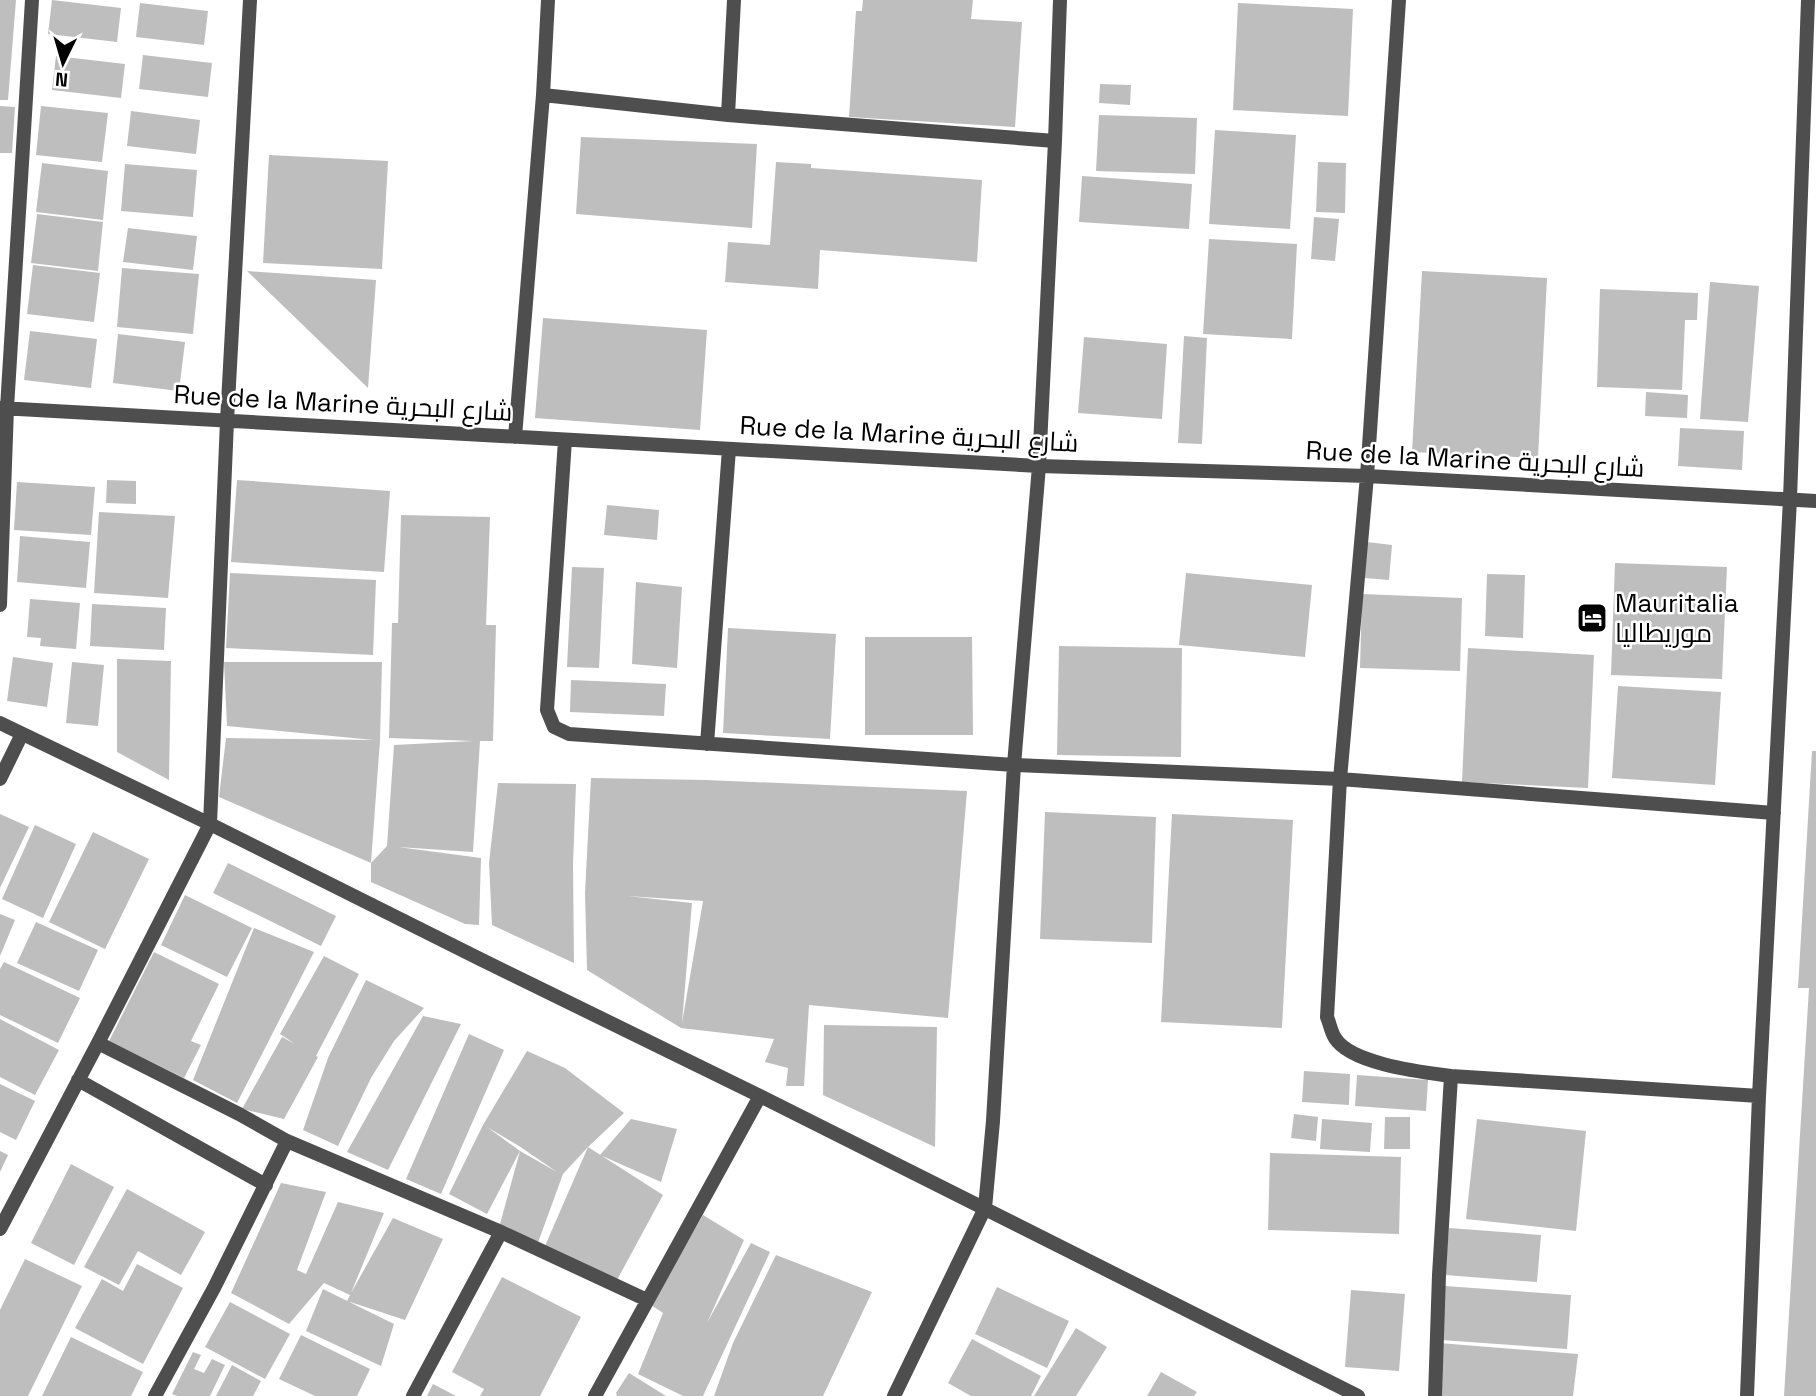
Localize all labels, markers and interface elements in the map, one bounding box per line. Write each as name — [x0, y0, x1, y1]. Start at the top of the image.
north arrow — [28, 28, 98, 98]
text: N — [54, 66, 69, 92]
street label: Rue de la Marine شارع البحرية — [173, 377, 513, 429]
street label: Rue de la Marine شارع البحرية — [739, 408, 1079, 460]
street label: Rue de la Marine شارع البحرية — [1305, 433, 1645, 485]
place label: Mauritalia موريطاليا — [1615, 586, 1739, 650]
hotel icon: Mauritalia موريطاليا — [1575, 601, 1609, 635]

